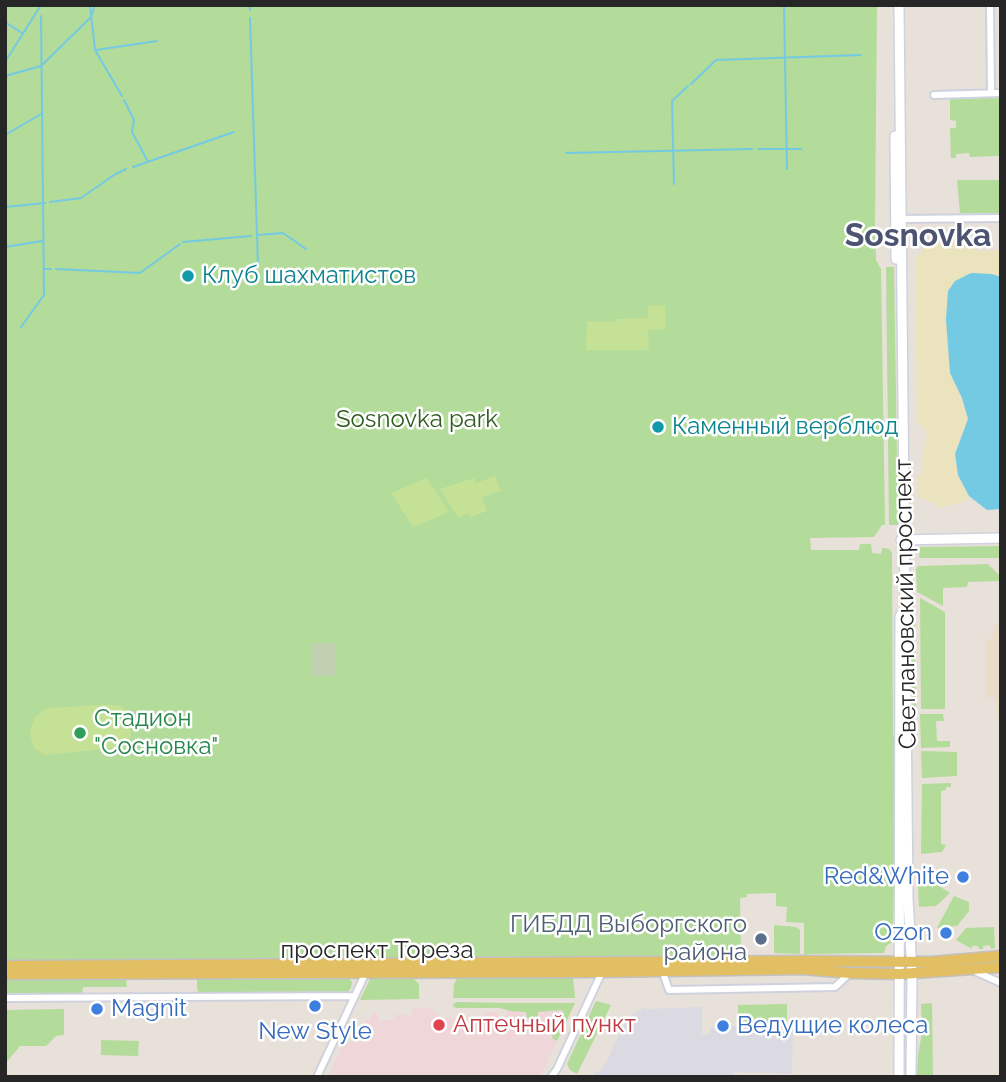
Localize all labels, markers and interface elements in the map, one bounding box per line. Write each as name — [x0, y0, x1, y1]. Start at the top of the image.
district label: Sosnovka — [845, 217, 991, 255]
place label: Клуб шахматистов — [202, 262, 416, 290]
marker: Клуб шахматистов — [180, 268, 196, 284]
park label: Sosnovka park — [336, 406, 498, 434]
place label: Каменный верблюд — [672, 413, 898, 441]
marker: Каменный верблюд — [650, 419, 666, 435]
street label: Светлановский проспект — [889, 459, 923, 749]
place label: Стадион "Сосновка" — [94, 705, 218, 761]
marker: Стадион "Сосновка" — [72, 725, 88, 741]
place label: Red&White — [824, 863, 949, 891]
marker: Red&White — [955, 869, 971, 885]
place label: ГИБДД Выборгского района — [510, 911, 747, 967]
place label: Ozon — [874, 919, 932, 947]
marker: Ozon — [938, 925, 954, 941]
marker: ГИБДД Выборгского района — [753, 931, 769, 947]
street label: проспект Тореза — [281, 937, 473, 965]
place label: Magnit — [111, 995, 187, 1023]
marker: New Style — [307, 998, 323, 1014]
marker: Magnit — [89, 1001, 105, 1017]
place label: Аптечный пункт — [453, 1011, 636, 1039]
place label: Ведущие колеса — [737, 1012, 928, 1040]
marker: Аптечный пункт — [431, 1017, 447, 1033]
place label: New Style — [258, 1018, 372, 1046]
marker: Ведущие колеса — [715, 1018, 731, 1034]

